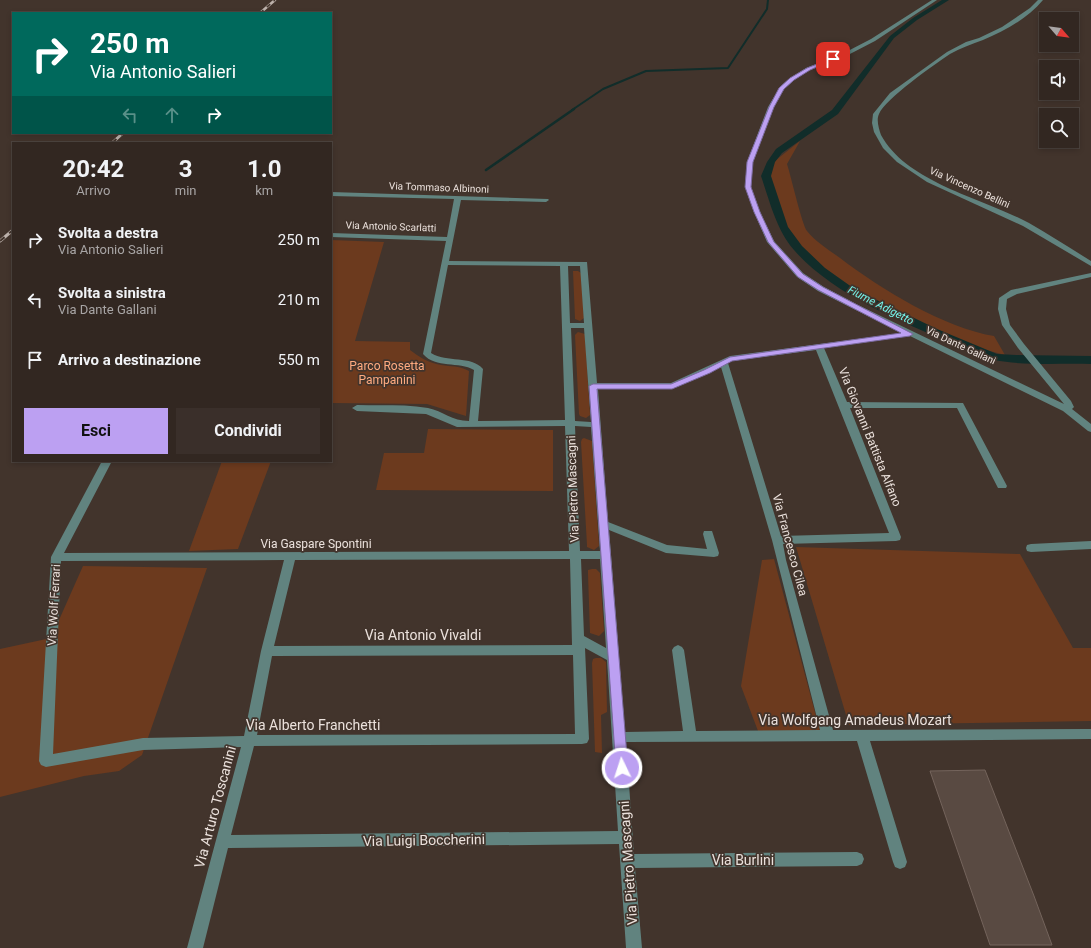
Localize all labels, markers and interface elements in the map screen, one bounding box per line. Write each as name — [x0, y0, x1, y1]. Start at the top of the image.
north arrow — [1039, 12, 1079, 52]
map controls — [1039, 12, 1079, 148]
text: 250 m — [90, 27, 169, 60]
icon: right — [24, 28, 76, 80]
pin — [816, 42, 850, 76]
icon: arrive — [822, 48, 844, 70]
button: sound — [1039, 60, 1079, 100]
text: Via Antonio Salieri — [90, 61, 236, 82]
icon: left — [119, 104, 141, 126]
icon: ahead — [161, 104, 183, 126]
icon: right — [203, 104, 225, 126]
button: search — [1039, 108, 1079, 148]
text: 20:42 — [62, 155, 124, 183]
text: 3 — [179, 155, 193, 183]
text: 1.0 — [247, 155, 282, 183]
street label: Via Vincenzo Bellini — [928, 165, 1012, 210]
street label: Via Tommaso Albinoni — [389, 180, 489, 195]
text: Arrivo — [76, 183, 110, 198]
text: min — [175, 183, 197, 198]
text: km — [255, 183, 273, 198]
street label: Via Antonio Scarlatti — [346, 219, 436, 234]
text: Svolta a destra — [58, 224, 158, 242]
icon: right — [24, 229, 46, 251]
text: 250 m — [278, 231, 320, 249]
text: Via Antonio Salieri — [58, 242, 164, 257]
water label: Fiume Adigetto — [846, 283, 916, 328]
text: Svolta a sinistra — [58, 284, 166, 302]
icon: left — [24, 289, 46, 311]
text: 210 m — [278, 291, 320, 309]
text: Via Dante Gallani — [58, 302, 157, 317]
street label: Via Dante Gallani — [924, 324, 997, 366]
icon: arrive — [24, 349, 46, 371]
text: Arrivo a destinazione — [58, 351, 201, 369]
text: 550 m — [278, 351, 320, 369]
park label: Parco Rosetta Pampanini — [349, 359, 425, 387]
street label: Via Giovanni Battista Alfano — [836, 365, 904, 509]
button: Esci — [24, 408, 168, 454]
button: Condividi — [176, 408, 320, 454]
street label: Via Pietro Mascagni — [564, 435, 582, 543]
street label: Via Francesco Cilea — [770, 492, 810, 598]
street label: Via Gaspare Spontini — [260, 537, 372, 551]
street label: Via Wolf Ferrari — [45, 564, 63, 646]
street label: Via Antonio Vivaldi — [365, 627, 481, 643]
street label: Via Wolfgang Amadeus Mozart — [758, 712, 952, 728]
street label: Via Alberto Franchetti — [246, 717, 380, 733]
street label: Via Arturo Toscanini — [191, 744, 239, 870]
position arrow — [601, 747, 643, 789]
street label: Via Pietro Mascagni — [616, 800, 640, 926]
street label: Via Luigi Boccherini — [363, 831, 485, 849]
street label: Via Burlini — [712, 852, 774, 868]

